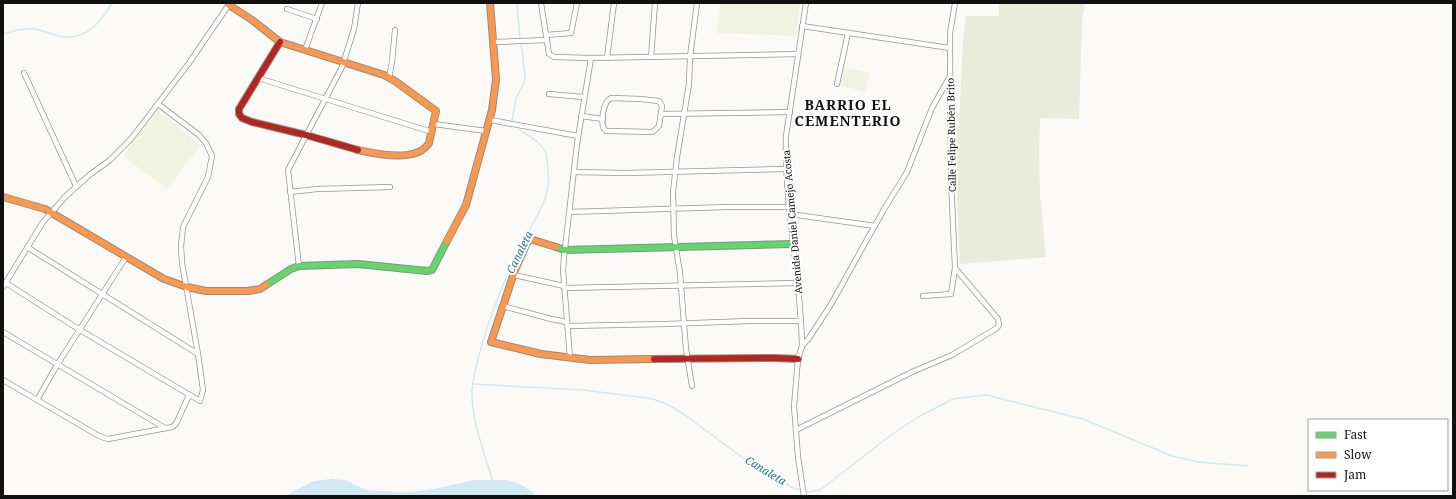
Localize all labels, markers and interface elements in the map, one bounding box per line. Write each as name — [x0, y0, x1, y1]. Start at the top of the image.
street label: Calle Felipe Rubén Brito — [943, 77, 959, 192]
district label: BARRIO EL CEMENTERIO — [795, 95, 901, 130]
street label: Avenida Daniel Camejo Acosta — [779, 149, 805, 295]
water label: Canaleta — [502, 228, 536, 276]
legend — [1308, 419, 1448, 491]
text: Fast — [1344, 426, 1367, 443]
text: Slow — [1344, 446, 1372, 463]
water label: Canaleta — [743, 452, 790, 488]
text: Jam — [1343, 466, 1366, 483]

